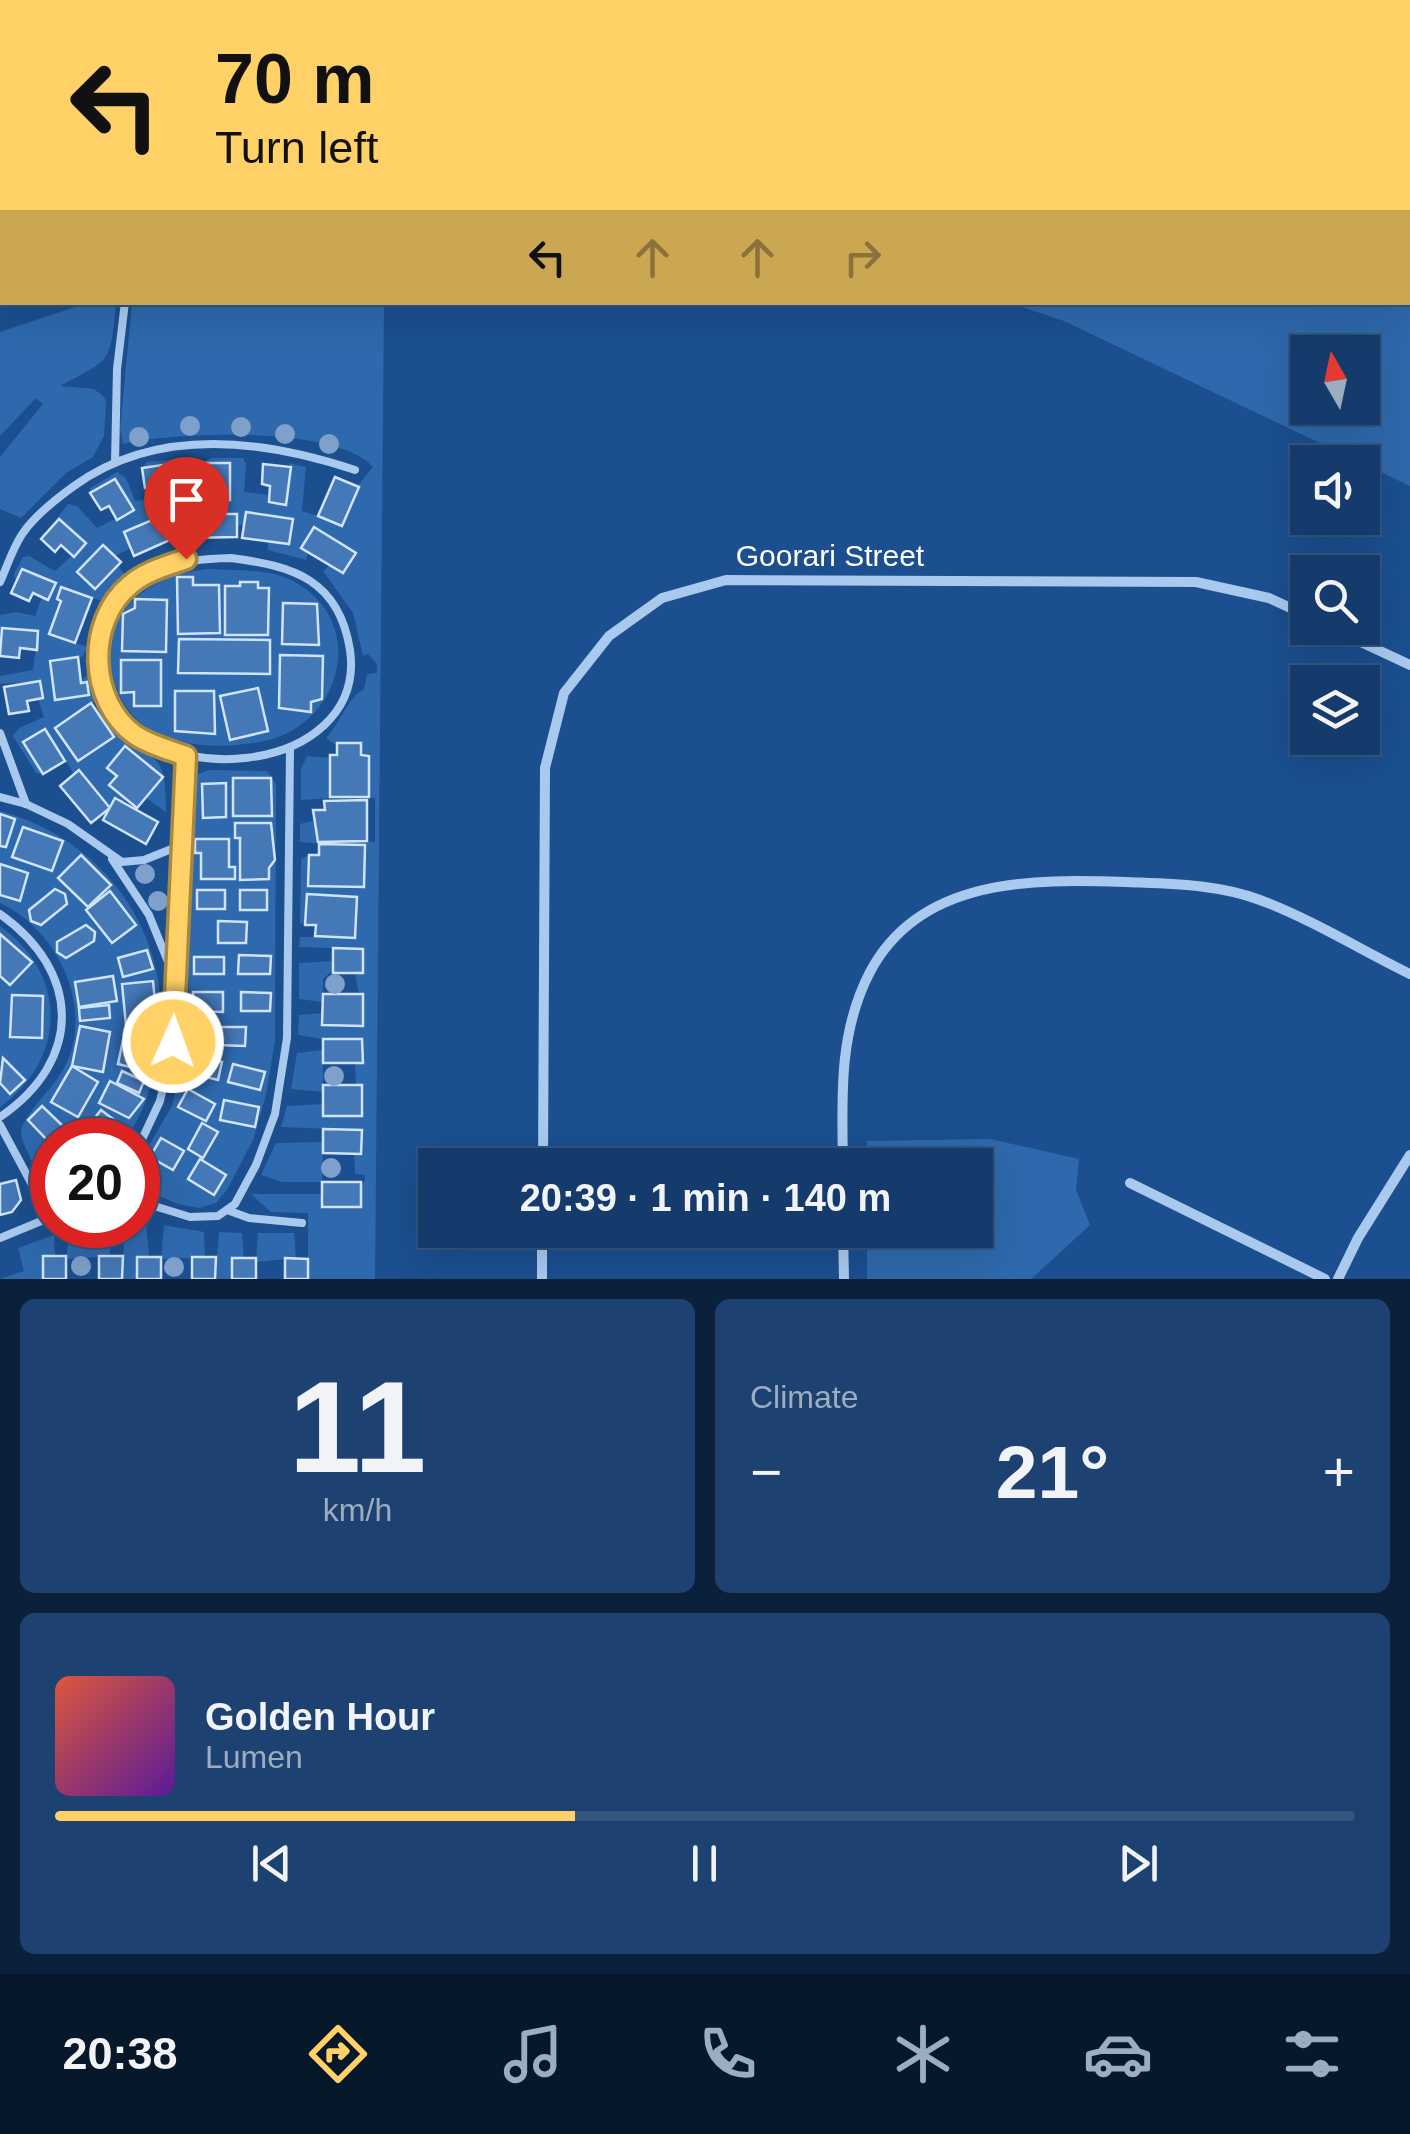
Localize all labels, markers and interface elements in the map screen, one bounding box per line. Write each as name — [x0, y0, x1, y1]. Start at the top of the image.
icon: left — [50, 40, 180, 170]
text: 70 m — [215, 40, 375, 118]
text: Turn left — [215, 122, 378, 173]
icon: left — [520, 230, 575, 285]
icon: ahead — [625, 230, 680, 285]
icon: ahead — [730, 230, 785, 285]
icon: right — [835, 230, 890, 285]
north arrow — [1290, 335, 1380, 425]
map controls — [1290, 335, 1380, 755]
button: sound — [1290, 445, 1380, 535]
pin — [144, 457, 229, 560]
icon: arrive — [159, 472, 214, 527]
street label: Goorari Street — [736, 539, 925, 572]
button: search — [1290, 555, 1380, 645]
button: layers — [1290, 665, 1380, 755]
position arrow — [121, 990, 225, 1094]
speed limit sign: 20 — [30, 1118, 160, 1248]
text: 20:39 · 1 min · 140 m — [520, 1177, 891, 1219]
text: 11 — [289, 1354, 426, 1500]
text: Climate — [750, 1379, 858, 1415]
text: 21° — [996, 1430, 1109, 1514]
text: − — [750, 1441, 782, 1503]
text: + — [1323, 1441, 1355, 1503]
text: km/h — [323, 1492, 392, 1528]
text: Golden Hour — [205, 1696, 435, 1738]
text: Lumen — [205, 1739, 303, 1775]
icon: previous — [244, 1836, 299, 1891]
icon: pause — [677, 1836, 732, 1891]
icon: next — [1111, 1836, 1166, 1891]
icon: directions — [303, 2019, 373, 2089]
icon: music — [498, 2019, 568, 2089]
icon: phone — [693, 2019, 763, 2089]
icon: climate — [888, 2019, 958, 2089]
icon: car — [1083, 2019, 1153, 2089]
icon: filters — [1277, 2019, 1347, 2089]
text: 20:38 — [62, 2028, 178, 2079]

